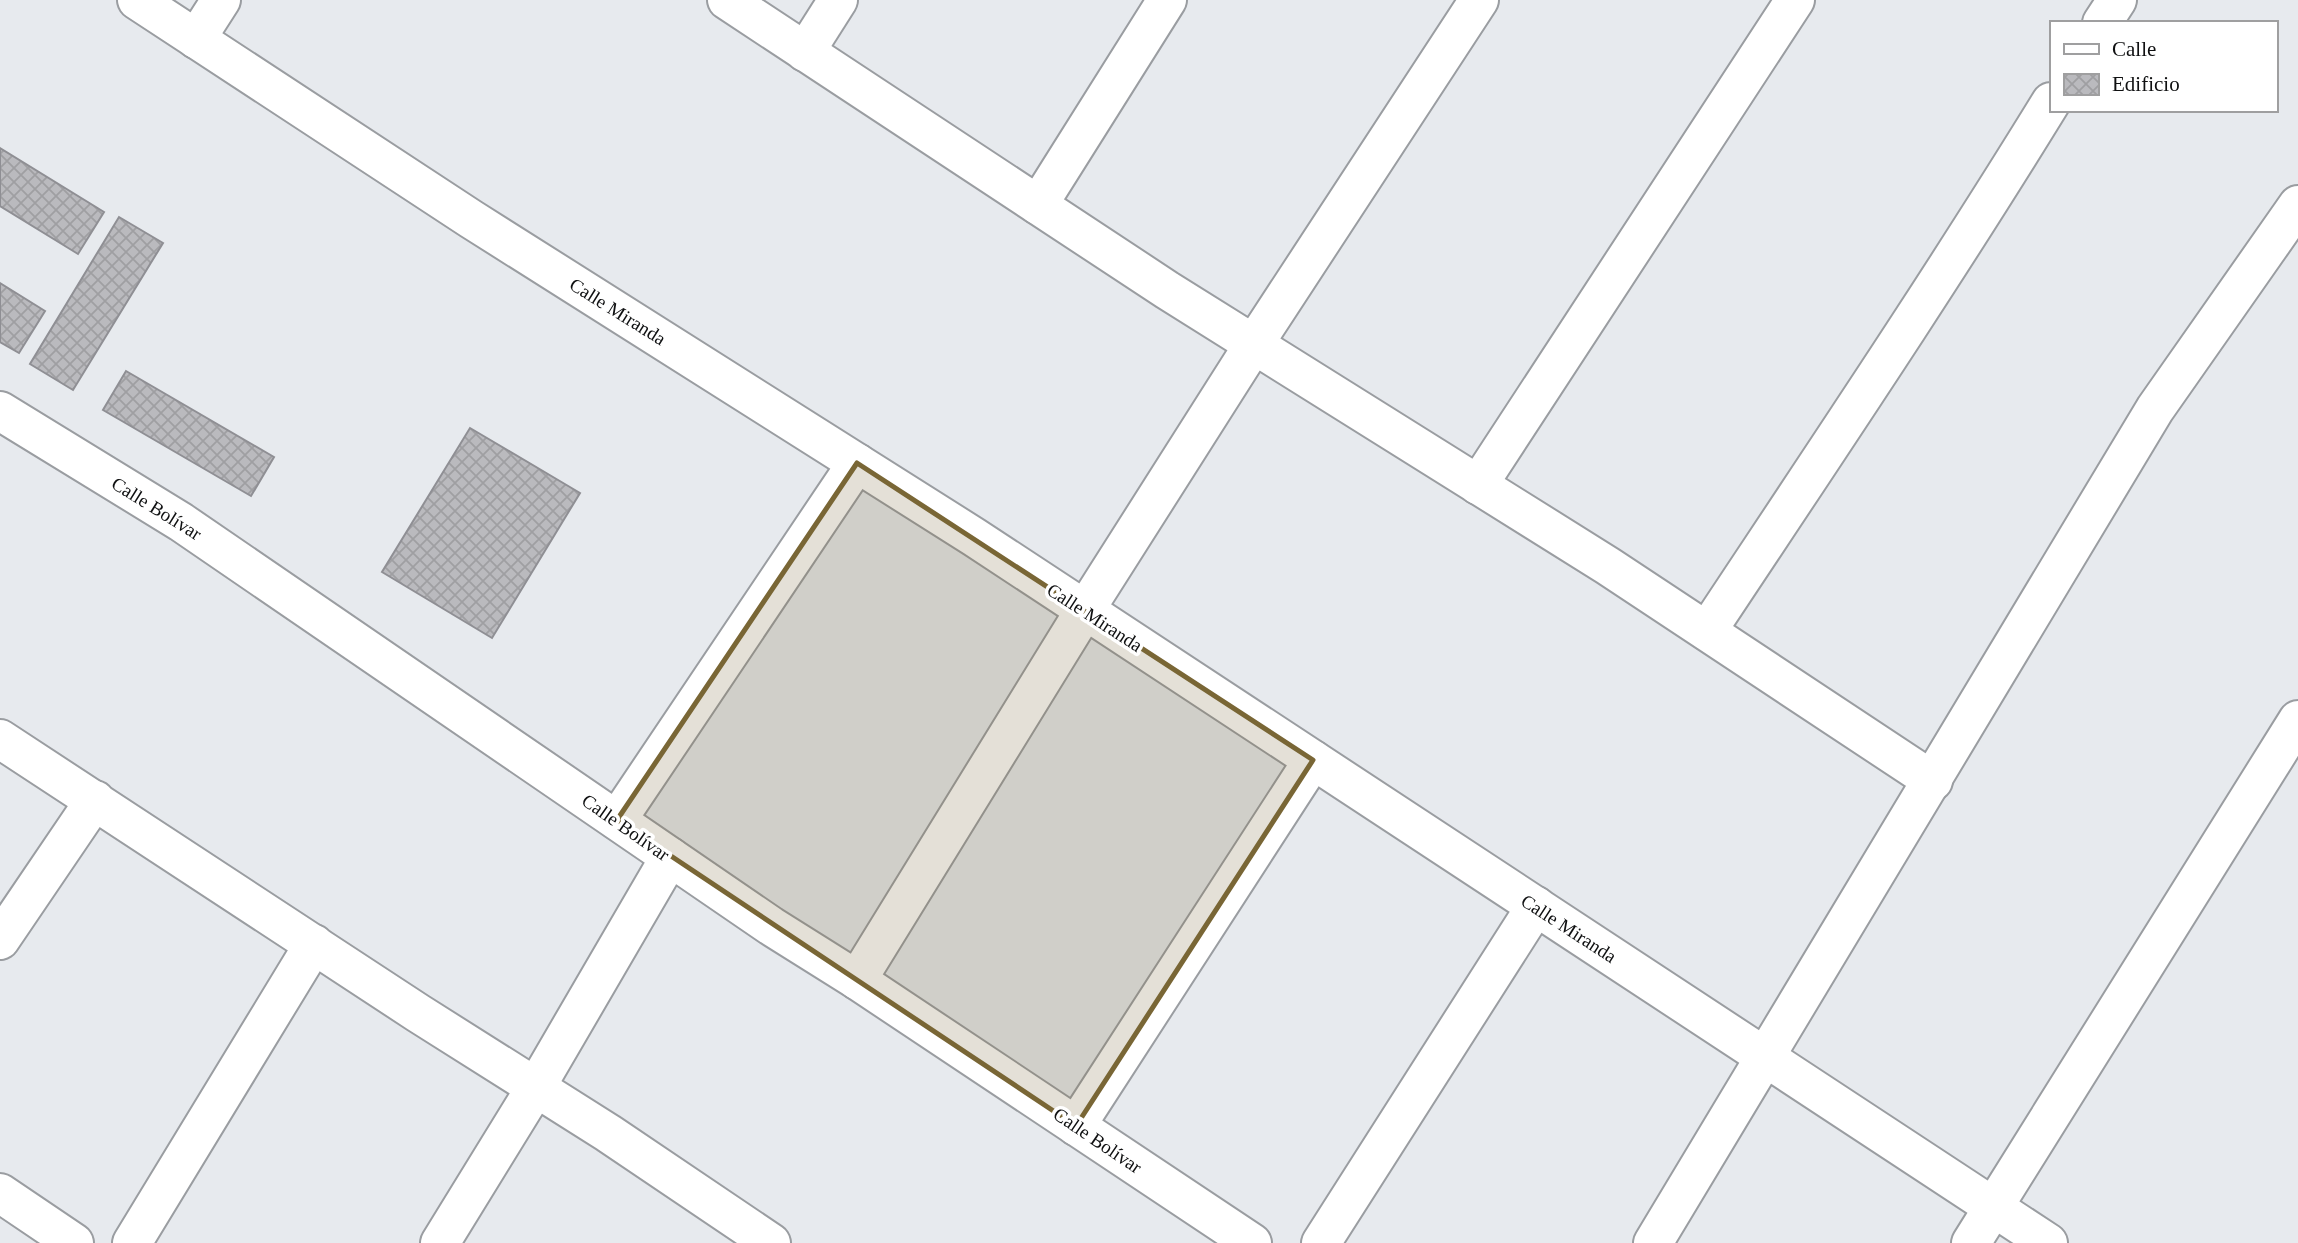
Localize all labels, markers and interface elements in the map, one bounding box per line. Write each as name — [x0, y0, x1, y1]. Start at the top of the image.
legend — [2050, 21, 2277, 112]
text: Calle — [2112, 37, 2156, 61]
text: Edificio — [2112, 72, 2180, 96]
street label: Calle Miranda — [566, 274, 670, 350]
street label: Calle Bolívar — [108, 473, 206, 545]
street label: Calle Miranda — [1043, 579, 1147, 656]
street label: Calle Bolívar — [578, 790, 674, 866]
street label: Calle Miranda — [1517, 890, 1621, 967]
street label: Calle Bolívar — [1050, 1103, 1146, 1178]

